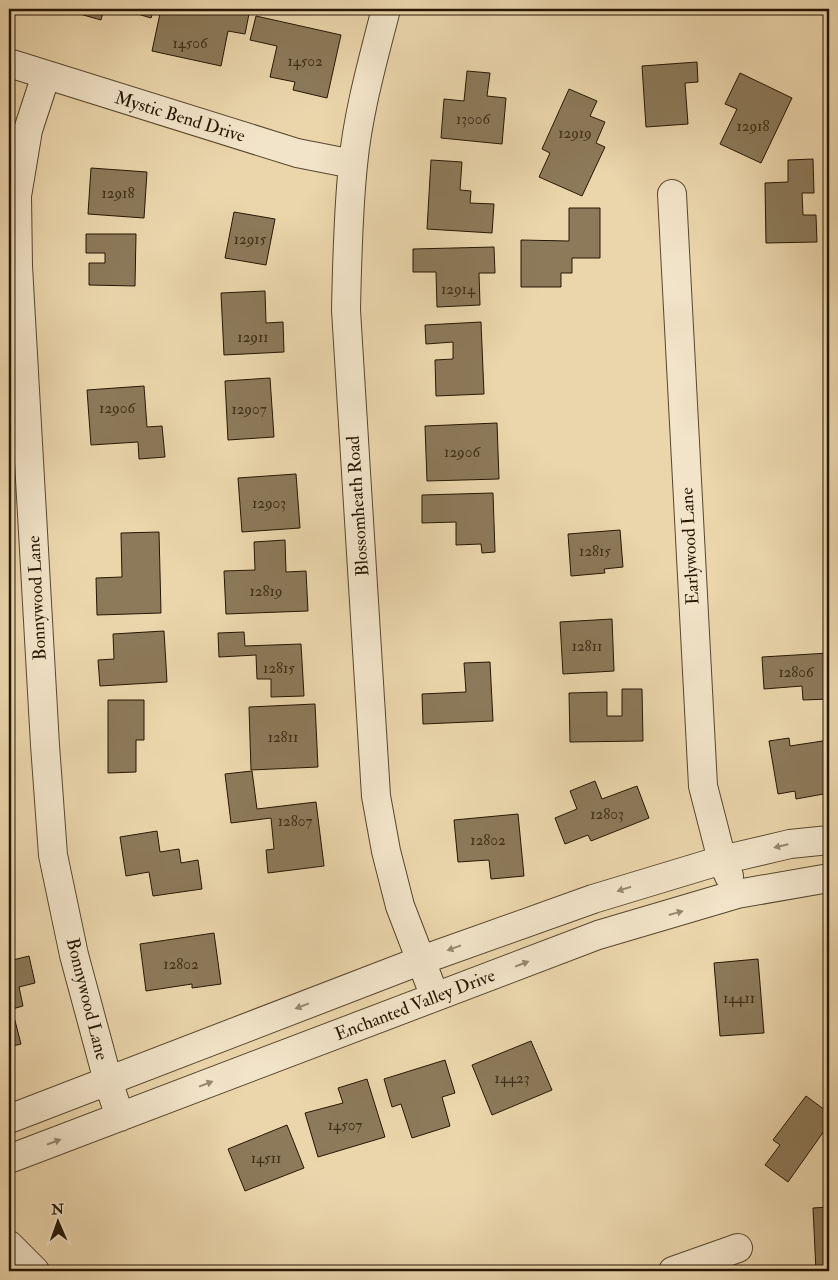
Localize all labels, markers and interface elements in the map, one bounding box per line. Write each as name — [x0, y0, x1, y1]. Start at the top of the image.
house number: 14506 — [172, 34, 209, 53]
house number: 14502 — [287, 52, 323, 71]
street label: Mystic Bend Drive — [112, 86, 248, 148]
house number: 13006 — [456, 110, 491, 129]
house number: 12918 — [737, 117, 769, 136]
house number: 12919 — [558, 124, 592, 143]
house number: 12918 — [102, 184, 134, 203]
house number: 12915 — [234, 230, 267, 249]
house number: 12914 — [441, 280, 476, 299]
house number: 12911 — [237, 328, 269, 347]
house number: 12906 — [99, 399, 136, 418]
house number: 12907 — [231, 400, 267, 419]
street label: Blossomheath Road — [342, 435, 374, 577]
house number: 12906 — [444, 443, 481, 462]
street label: Earlywood Lane — [675, 486, 705, 605]
house number: 12903 — [252, 494, 286, 513]
street label: Bonnywood Lane — [22, 535, 52, 661]
house number: 12815 — [579, 542, 611, 561]
house number: 12819 — [250, 582, 282, 601]
house number: 12811 — [572, 637, 602, 656]
house number: 12815 — [263, 659, 295, 678]
house number: 12806 — [778, 663, 815, 682]
house number: 12811 — [268, 728, 298, 747]
house number: 12803 — [590, 805, 624, 824]
house number: 12807 — [278, 812, 312, 831]
house number: 12802 — [470, 831, 506, 850]
one-way arrow — [773, 843, 789, 851]
one-way arrow — [617, 886, 632, 894]
one-way arrow — [668, 908, 683, 916]
street label: Bonnywood Lane — [61, 936, 113, 1063]
one-way arrow — [447, 945, 462, 953]
house number: 12802 — [163, 955, 199, 974]
one-way arrow — [515, 960, 530, 968]
street label: Enchanted Valley Drive — [332, 964, 499, 1046]
house number: 14411 — [723, 989, 755, 1008]
one-way arrow — [295, 1003, 310, 1010]
house number: 14423 — [495, 1069, 529, 1088]
one-way arrow — [199, 1080, 214, 1088]
house number: 14507 — [328, 1116, 362, 1135]
one-way arrow — [47, 1137, 62, 1145]
house number: 14511 — [251, 1149, 281, 1168]
north arrow — [32, 1198, 82, 1248]
text: N — [50, 1201, 65, 1218]

